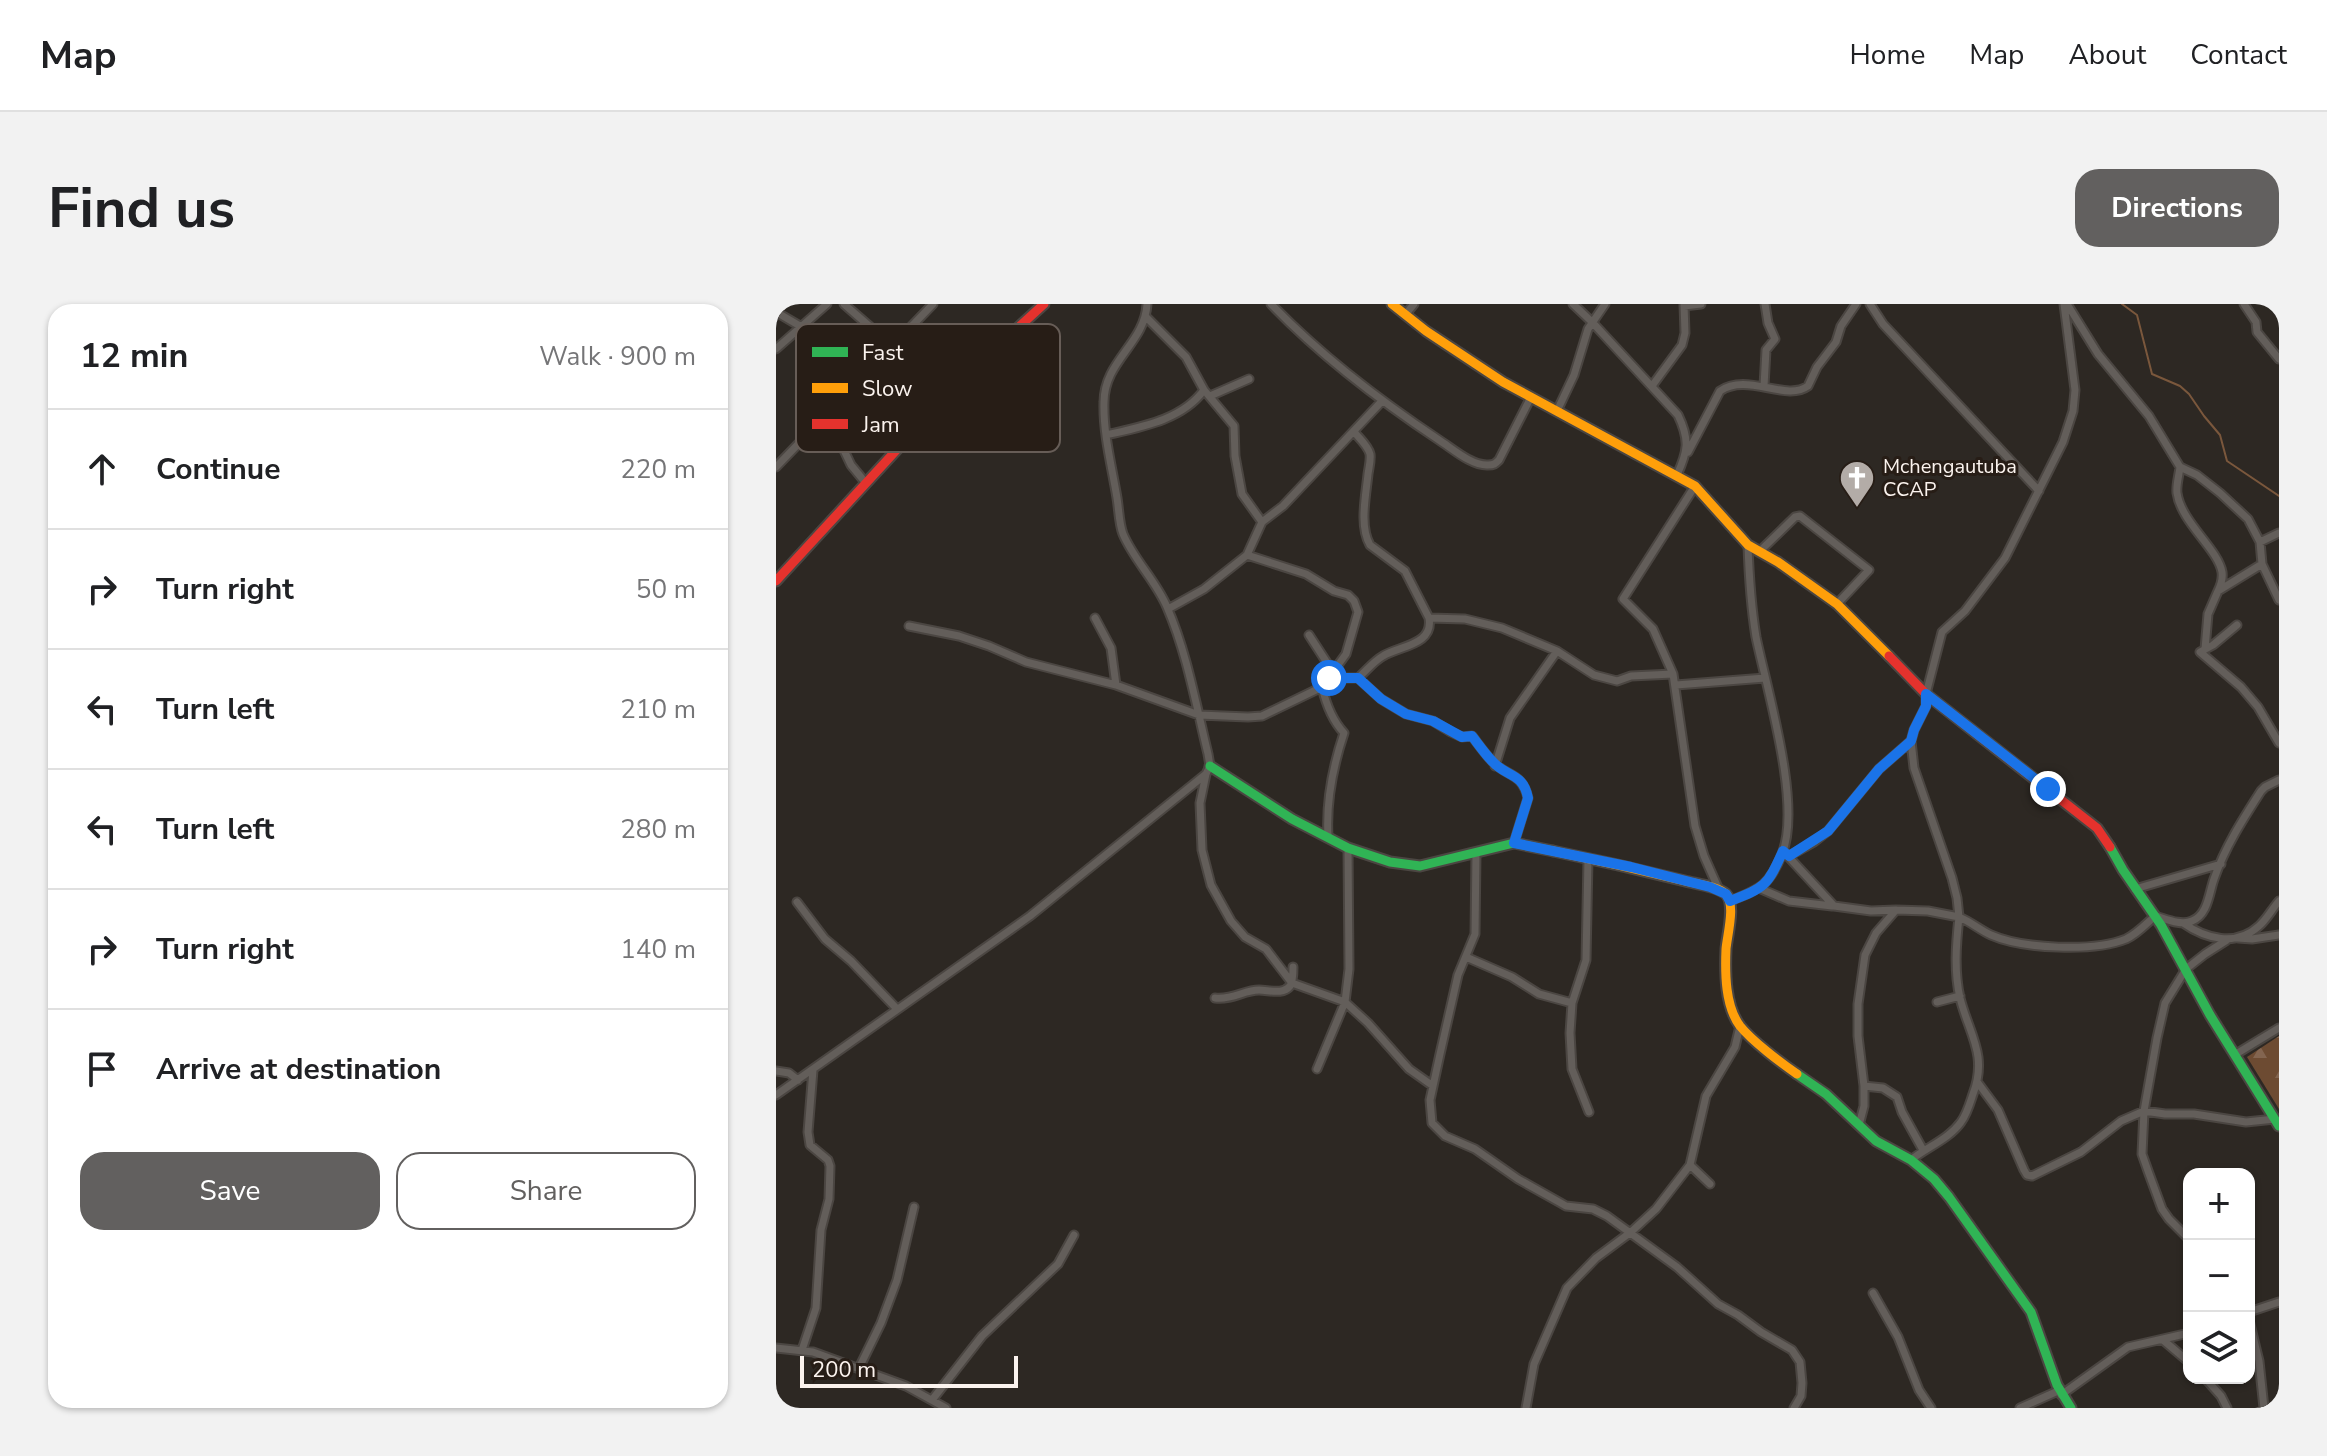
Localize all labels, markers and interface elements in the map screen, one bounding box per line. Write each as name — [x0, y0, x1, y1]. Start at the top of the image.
text: Map — [40, 30, 117, 81]
text: Home — [1850, 36, 1925, 74]
text: Map — [1969, 36, 2024, 74]
text: About — [2068, 36, 2146, 74]
text: Contact — [2190, 36, 2287, 74]
button: Directions — [2075, 169, 2279, 247]
text: Find us — [48, 170, 235, 247]
legend — [796, 324, 1060, 452]
text: 12 min — [80, 333, 188, 379]
text: Fast — [862, 338, 904, 368]
text: Walk · 900 m — [539, 339, 696, 374]
text: Slow — [862, 374, 913, 404]
text: Jam — [861, 410, 900, 440]
icon: ahead — [80, 447, 124, 491]
text: Continue — [156, 449, 281, 490]
text: 220 m — [620, 452, 696, 487]
place label: Mchengautuba CCAP — [1883, 453, 2017, 503]
church icon: Mchengautuba CCAP — [1838, 459, 1876, 509]
icon: right — [80, 567, 124, 611]
text: Turn right — [156, 569, 294, 610]
text: 50 m — [636, 572, 696, 607]
route start — [1311, 660, 1347, 696]
icon: left — [80, 687, 124, 731]
text: Turn left — [156, 689, 274, 730]
text: 210 m — [620, 692, 696, 727]
route end — [2030, 771, 2066, 807]
icon: left — [80, 807, 124, 851]
text: Turn left — [156, 809, 274, 850]
text: 280 m — [620, 812, 696, 847]
icon: right — [80, 927, 124, 971]
text: Turn right — [156, 929, 294, 970]
text: 140 m — [620, 932, 696, 967]
icon: arrive — [80, 1047, 124, 1091]
text: Arrive at destination — [156, 1049, 441, 1090]
button: Save — [80, 1152, 380, 1230]
button: Share — [396, 1152, 696, 1230]
map controls — [2183, 1168, 2255, 1384]
button: + — [2183, 1168, 2255, 1240]
button: − — [2183, 1240, 2255, 1312]
button: layers — [2183, 1312, 2255, 1384]
scale bar — [800, 1352, 1018, 1388]
text: 200 m — [812, 1355, 876, 1385]

